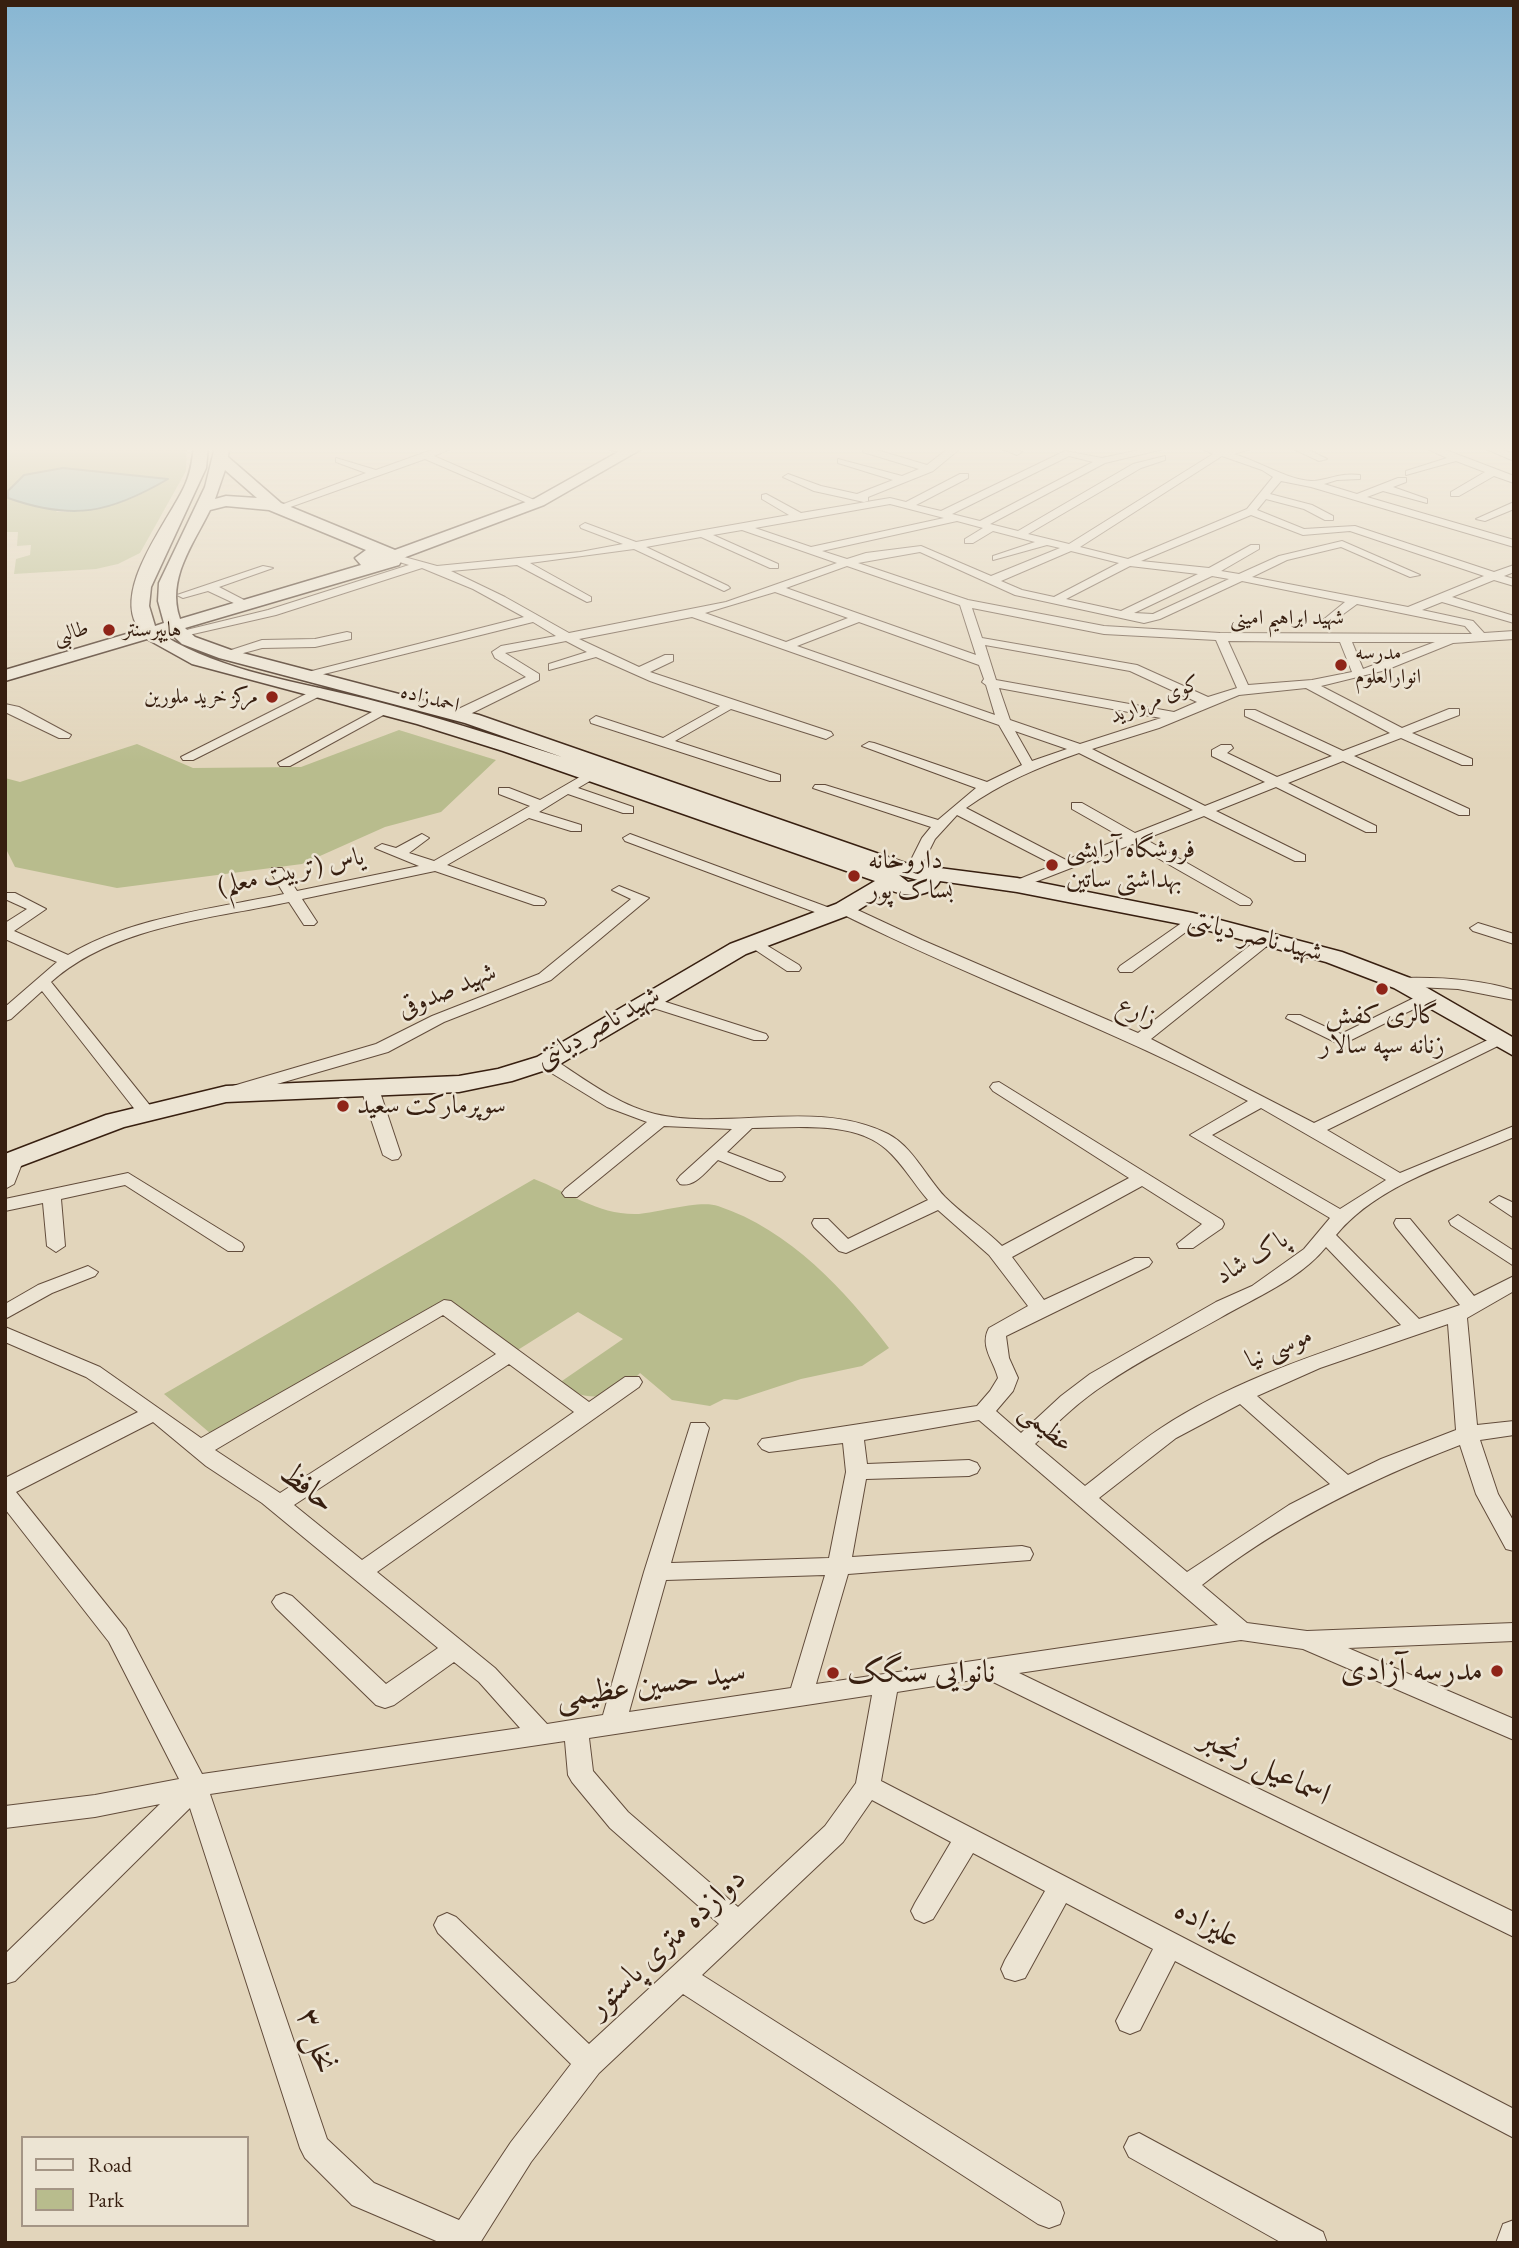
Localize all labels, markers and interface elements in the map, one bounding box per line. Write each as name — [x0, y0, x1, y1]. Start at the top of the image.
street label: شهید ابراهیم امینی — [1230, 605, 1344, 631]
street label: طالبی — [50, 616, 92, 650]
place label: هایپرسنتر — [123, 617, 181, 643]
marker: هایپرسنتر — [101, 622, 117, 638]
place label: مدرسه انوارالعلوم — [1355, 640, 1421, 690]
marker: مدرسه انوارالعلوم — [1333, 657, 1349, 673]
street label: کوی مروارید — [1106, 670, 1204, 730]
street label: احمدزاده — [398, 679, 462, 719]
place label: مرکز خرید ملورین — [144, 684, 258, 710]
marker: مرکز خرید ملورین — [264, 689, 280, 705]
place label: فروشگاه آرایشی بهداشتی ساتین — [1066, 834, 1195, 896]
street label: یاس (تربیت معلم) — [215, 841, 367, 903]
place label: داروخانه بساک پور — [868, 845, 953, 906]
marker: فروشگاه آرایشی بهداشتی ساتین — [1044, 857, 1060, 873]
marker: داروخانه بساک پور — [846, 868, 862, 884]
street label: شهید ناصر دیانتی — [1184, 905, 1326, 969]
street label: شهید صدوقی — [393, 956, 501, 1026]
street label: شهید ناصر دیانتی — [530, 980, 666, 1076]
marker: گالری کفش زنانه سپه سالار — [1374, 981, 1390, 997]
street label: زارع — [1112, 989, 1162, 1035]
place label: گالری کفش زنانه سپه سالار — [1319, 1000, 1445, 1062]
place label: سوپرمارکت سعید — [357, 1090, 506, 1122]
marker: سوپرمارکت سعید — [335, 1098, 351, 1114]
street label: پاک شاد — [1210, 1224, 1294, 1292]
street label: موسی نیا — [1241, 1320, 1317, 1376]
street label: عظیمی — [1013, 1396, 1079, 1460]
street label: حافظ — [271, 1455, 343, 1521]
place label: مدرسه آزادی — [1341, 1652, 1483, 1690]
street label: سید حسین عظیمی — [553, 1653, 749, 1717]
place label: نانوایی سنگک — [847, 1654, 995, 1692]
marker: مدرسه آزادی — [1489, 1663, 1505, 1679]
marker: نانوایی سنگک — [825, 1665, 841, 1681]
street label: اسماعیل رنجبر — [1193, 1719, 1337, 1815]
street label: دوازده متری پاستور — [579, 1860, 755, 2026]
street label: علیزاده — [1167, 1891, 1247, 1957]
street label: نخل ۳ — [288, 2004, 344, 2078]
legend — [21, 2136, 248, 2227]
text: Road — [88, 2151, 132, 2178]
text: Park — [88, 2186, 124, 2213]

